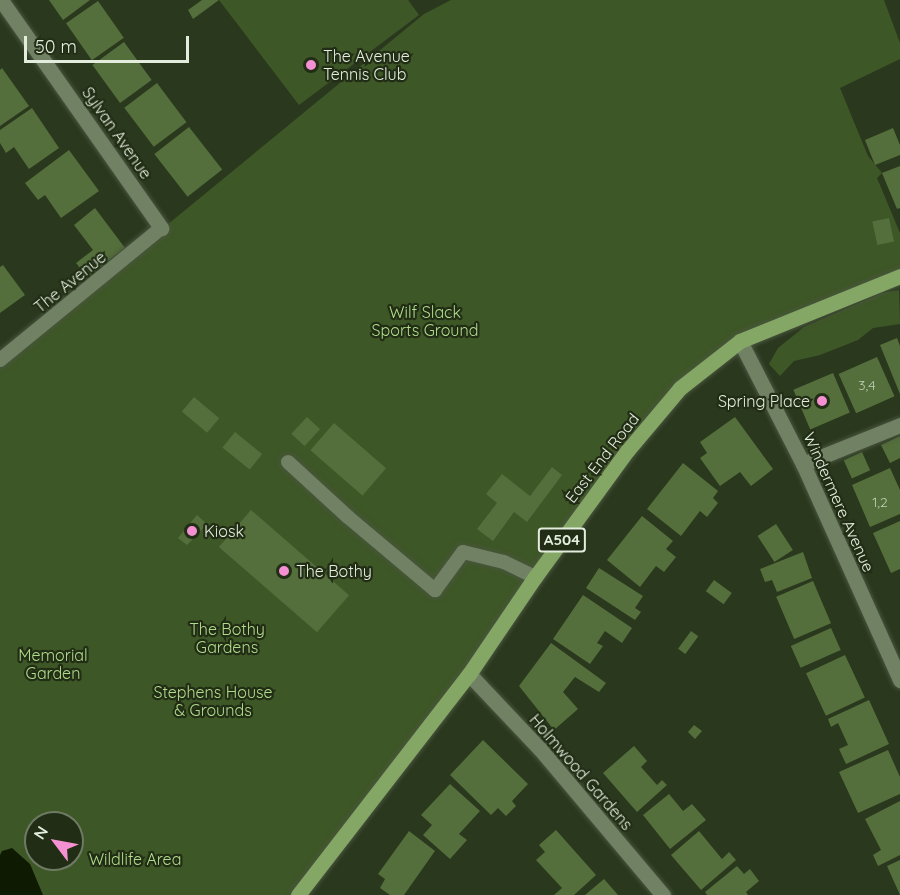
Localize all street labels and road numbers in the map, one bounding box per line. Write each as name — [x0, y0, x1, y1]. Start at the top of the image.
street label: Sylvan Avenue — [78, 83, 156, 183]
street label: The Avenue — [30, 247, 110, 317]
street label: East End Road — [561, 409, 643, 507]
street label: Windermere Avenue — [800, 429, 878, 575]
road number: A504 — [536, 528, 588, 552]
street label: Holmwood Gardens — [525, 710, 637, 834]

